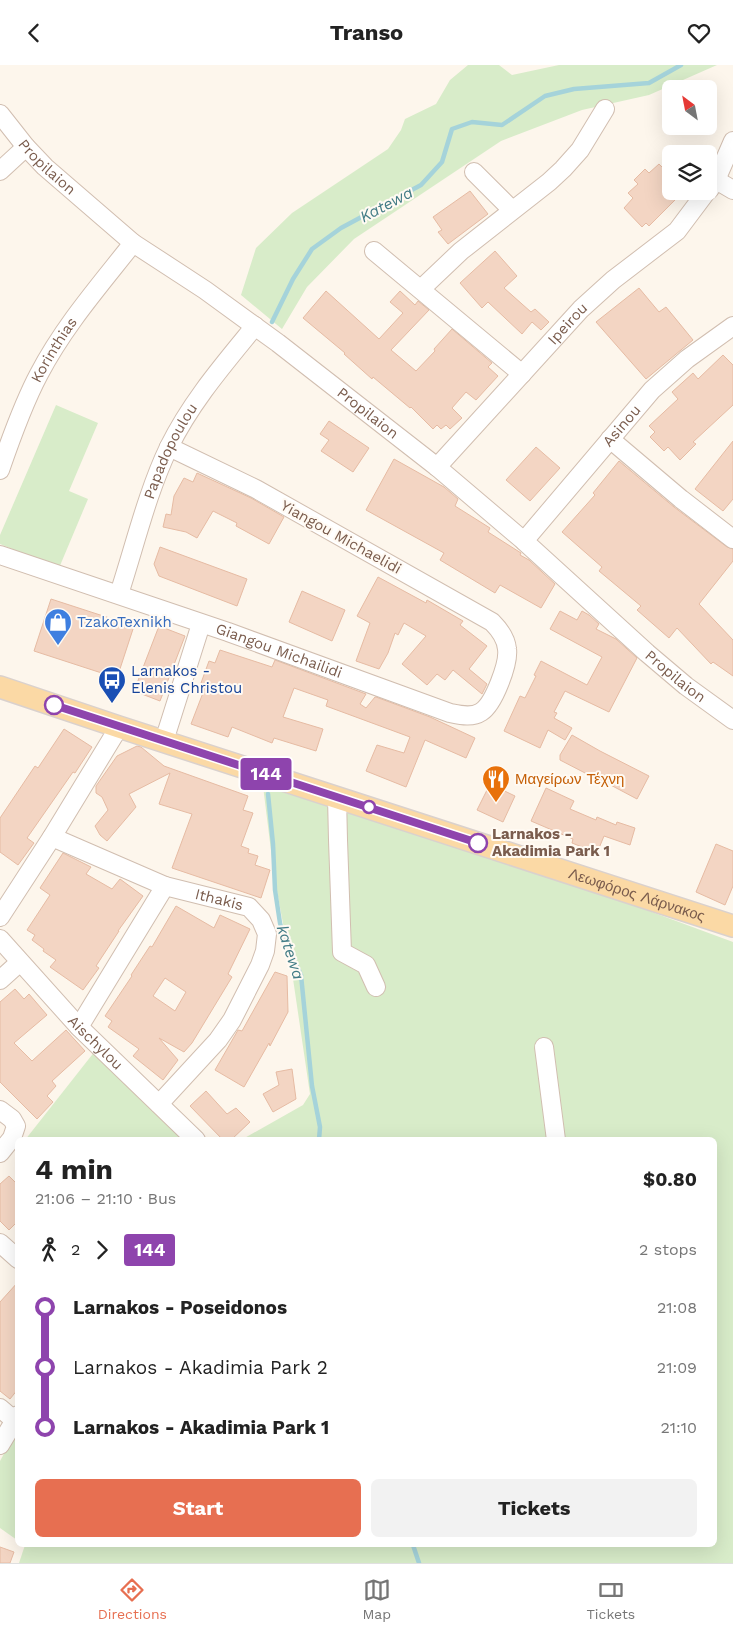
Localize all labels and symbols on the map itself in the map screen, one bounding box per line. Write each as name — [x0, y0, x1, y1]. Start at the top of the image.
north arrow — [662, 80, 718, 135]
street label: Propilaion — [14, 136, 80, 199]
water label: Katewa — [356, 183, 416, 226]
street label: Ipeirou — [544, 299, 591, 348]
street label: Korinthias — [27, 314, 81, 386]
street label: Propilaion — [334, 384, 402, 443]
street label: Papadopoulou — [140, 400, 201, 502]
street label: Asinou — [599, 401, 644, 450]
street label: Yiangou Michaelidi — [277, 496, 405, 578]
shop icon: TzakoTexnikh — [43, 607, 73, 646]
place label: TzakoTexnikh — [77, 613, 172, 631]
street label: Giangou Michailidi — [214, 620, 345, 682]
street label: Propilaion — [641, 646, 709, 706]
place label: Larnakos - Elenis Christou — [131, 662, 242, 697]
bus stop icon: Larnakos - Elenis Christou — [97, 665, 127, 704]
unlabelled marker — [44, 695, 64, 715]
line badge: 144 — [237, 758, 295, 790]
restaurant icon: Μαγείρων Τέχνη — [481, 764, 511, 803]
place label: Μαγείρων Τέχνη — [515, 770, 624, 788]
unlabelled marker — [362, 800, 376, 814]
place label: Larnakos - Akadimia Park 1 — [492, 825, 610, 860]
marker: Larnakos - Akadimia Park 1 — [468, 833, 488, 853]
street label: Λεωφόρος Λάρνακος — [567, 864, 707, 925]
street label: Ithakis — [193, 885, 245, 914]
water label: katewa — [273, 923, 308, 982]
street label: Aischylou — [64, 1012, 127, 1074]

